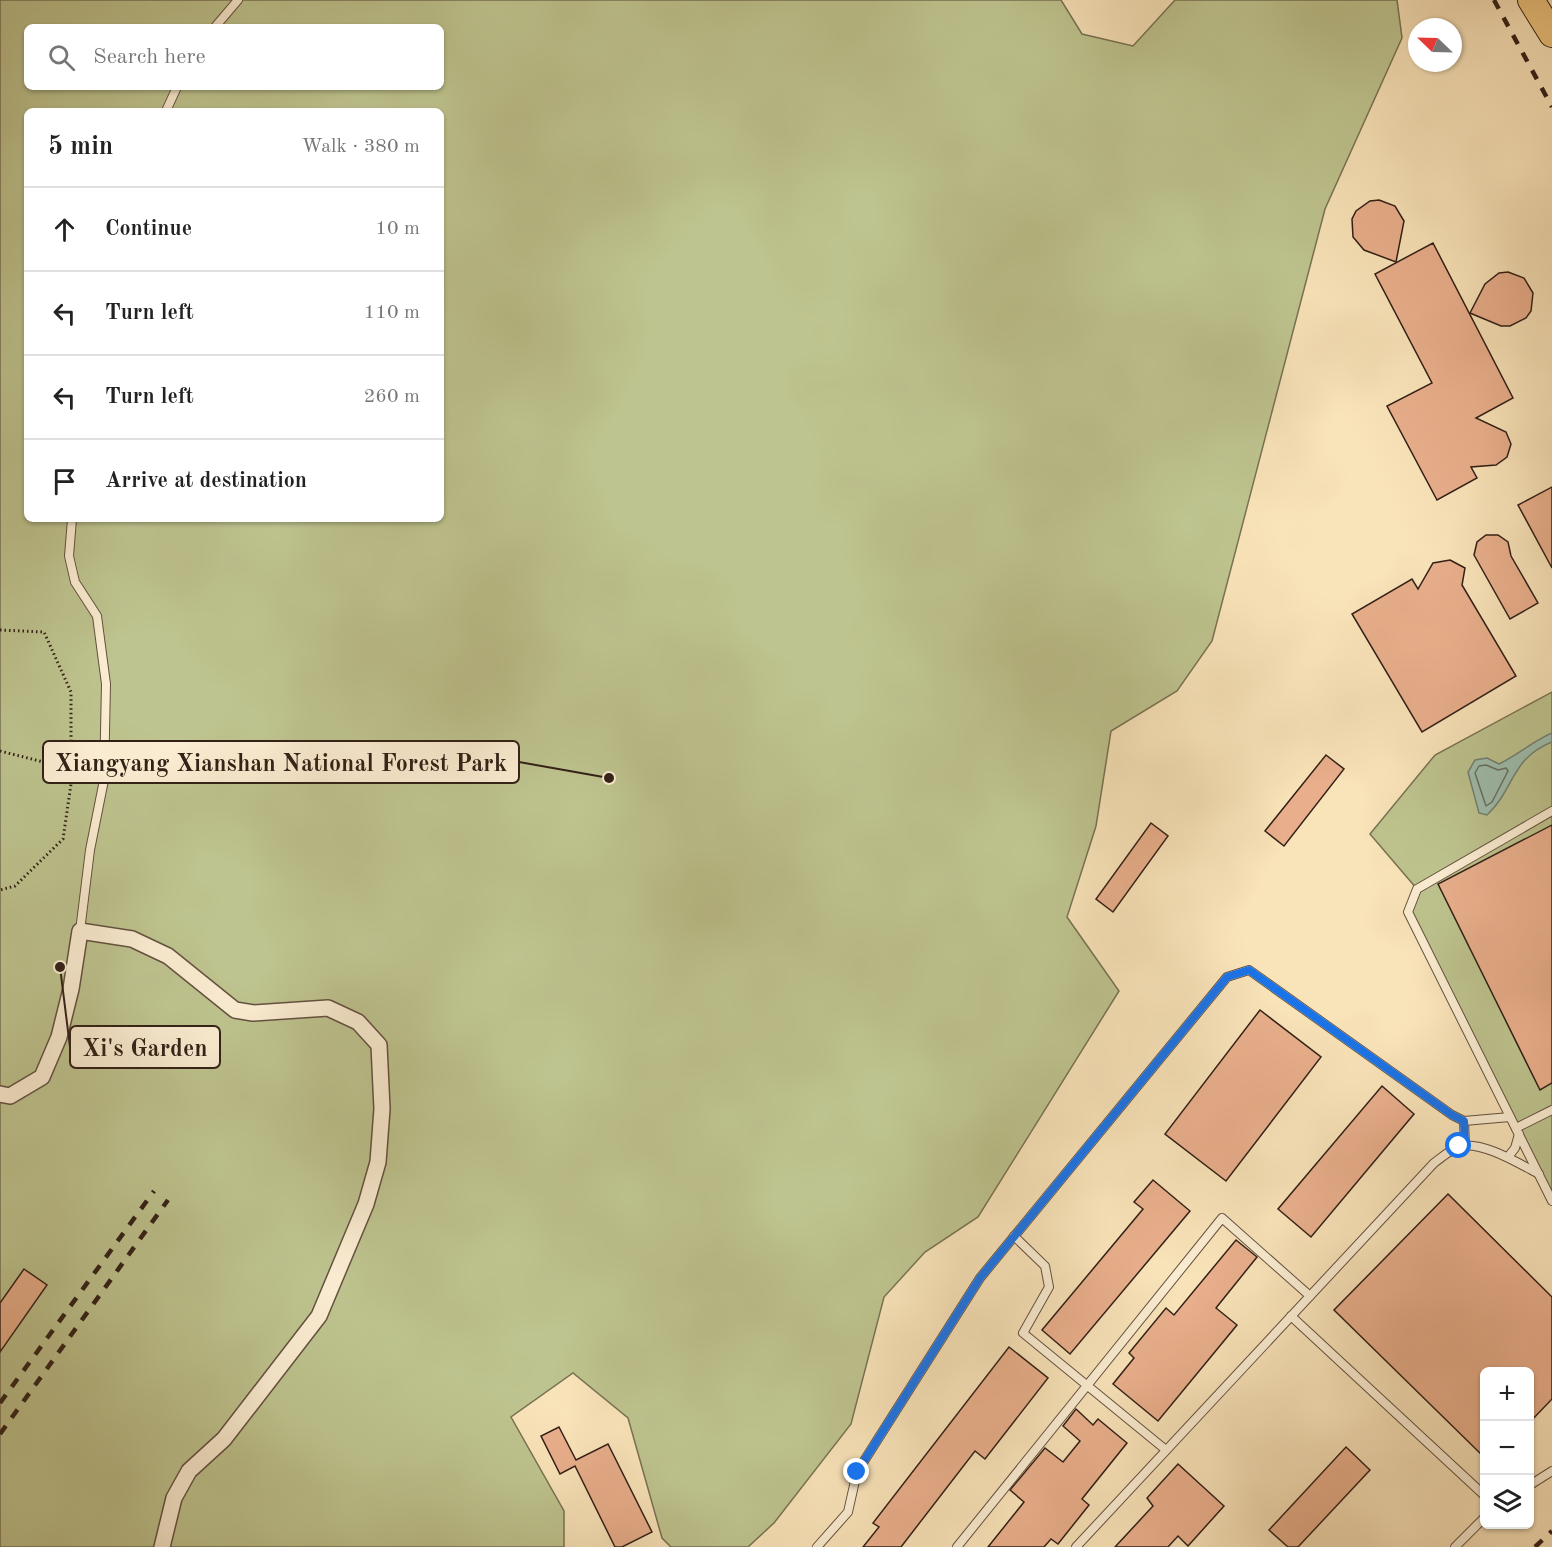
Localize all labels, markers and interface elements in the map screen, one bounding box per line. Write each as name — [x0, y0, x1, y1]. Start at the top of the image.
north arrow — [1408, 18, 1462, 72]
search box — [24, 24, 444, 90]
icon: search — [45, 41, 78, 74]
text: Search here — [93, 46, 206, 68]
text: 5 min — [48, 134, 113, 160]
text: Walk · 380 m — [301, 137, 420, 157]
icon: ahead — [48, 213, 81, 246]
text: Continue — [105, 218, 192, 240]
text: 10 m — [375, 219, 420, 239]
icon: left — [48, 297, 81, 330]
text: Turn left — [105, 302, 194, 324]
text: 110 m — [364, 303, 420, 323]
icon: left — [48, 381, 81, 414]
text: Turn left — [105, 386, 194, 408]
text: 260 m — [364, 387, 420, 407]
icon: arrive — [48, 465, 81, 498]
text: Arrive at destination — [105, 470, 307, 492]
callout: Xiangyang Xianshan National Forest Park — [43, 741, 519, 783]
text: Xiangyang Xianshan National Forest Park — [55, 753, 507, 777]
callout: Xi's Garden — [70, 1026, 220, 1068]
text: Xi's Garden — [82, 1038, 208, 1062]
route start — [1445, 1132, 1471, 1158]
map controls — [1480, 1367, 1534, 1529]
button: + — [1480, 1367, 1534, 1421]
button: − — [1480, 1421, 1534, 1475]
route end — [843, 1458, 869, 1484]
button: layers — [1480, 1475, 1534, 1529]

